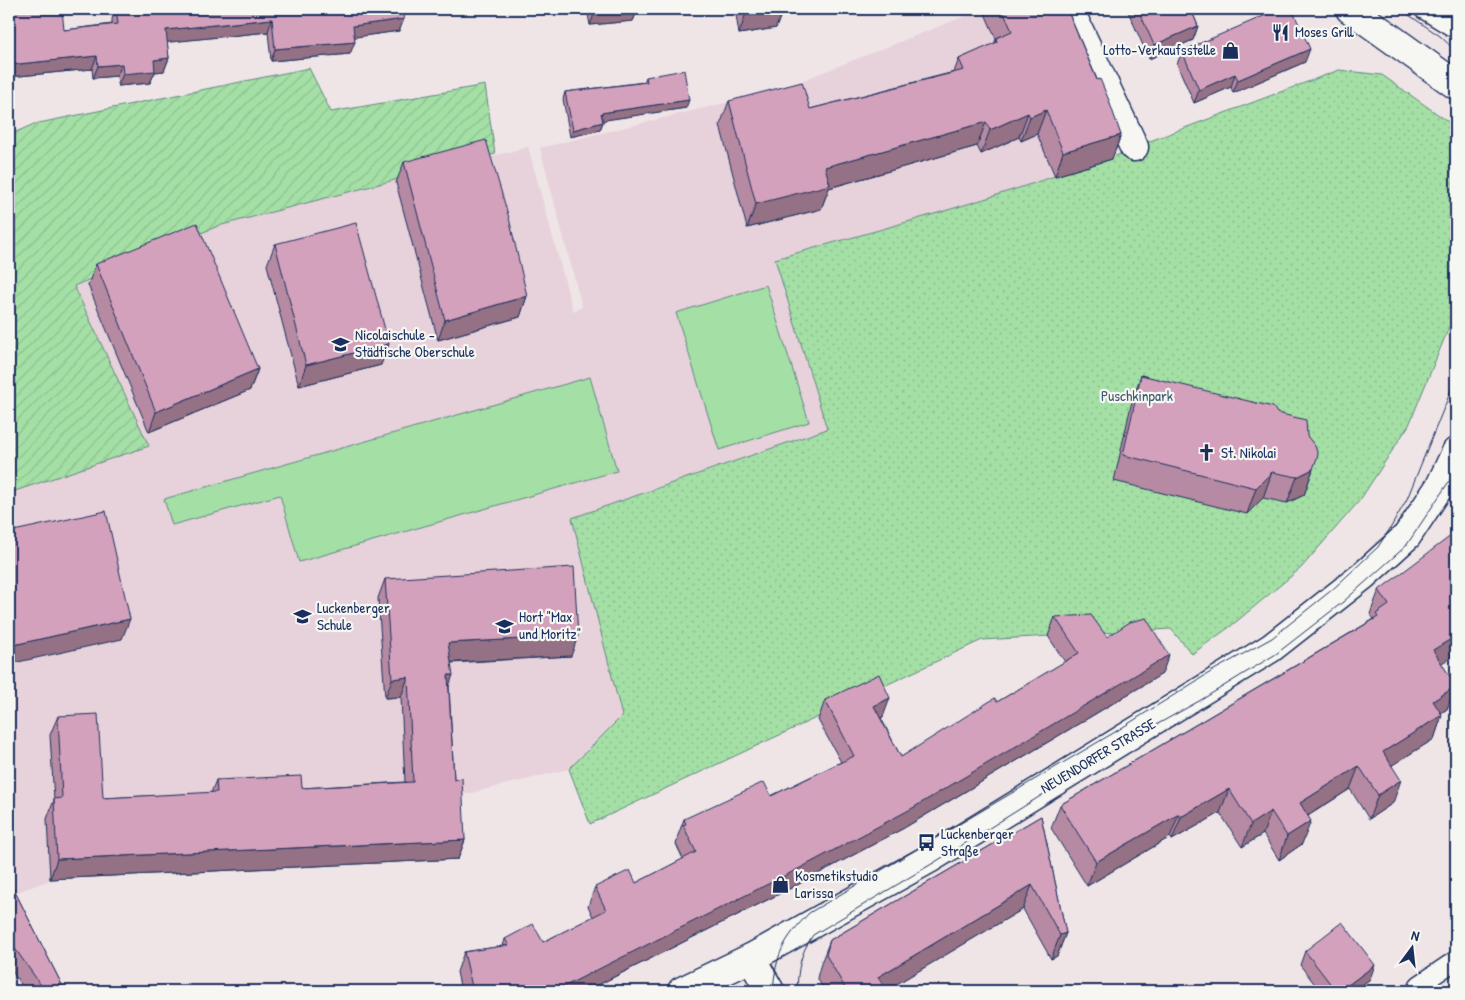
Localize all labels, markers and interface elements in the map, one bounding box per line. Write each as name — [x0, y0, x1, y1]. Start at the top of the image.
place label: Moses Grill — [1295, 21, 1354, 42]
restaurant icon: Moses Grill — [1271, 22, 1291, 42]
place label: Lotto-Verkaufsstelle — [1103, 39, 1216, 60]
shop icon: Lotto-Verkaufsstelle — [1220, 40, 1240, 60]
place label: Nicolaischule - Städtische Oberschule — [355, 324, 475, 362]
school or university icon: Nicolaischule - Städtische Oberschule — [331, 334, 351, 354]
park label: Puschkinpark — [1101, 385, 1173, 406]
place label: St. Nikolai — [1221, 442, 1277, 463]
church icon: St. Nikolai — [1197, 443, 1217, 463]
place label: Luckenberger Schule — [317, 597, 390, 635]
place label: Hort "Max und Moritz" — [519, 606, 581, 644]
school or university icon: Luckenberger Schule — [293, 607, 313, 627]
school or university icon: Hort "Max und Moritz" — [495, 616, 515, 636]
street label: NEUENDORFER STRASSE — [1036, 713, 1159, 798]
place label: Luckenberger Straße — [941, 823, 1014, 861]
bus stop icon: Luckenberger Straße — [917, 833, 937, 853]
place label: Kosmetikstudio Larissa — [795, 865, 878, 903]
shop icon: Kosmetikstudio Larissa — [771, 875, 791, 895]
north arrow — [1388, 922, 1438, 972]
text: N — [1409, 925, 1422, 945]

